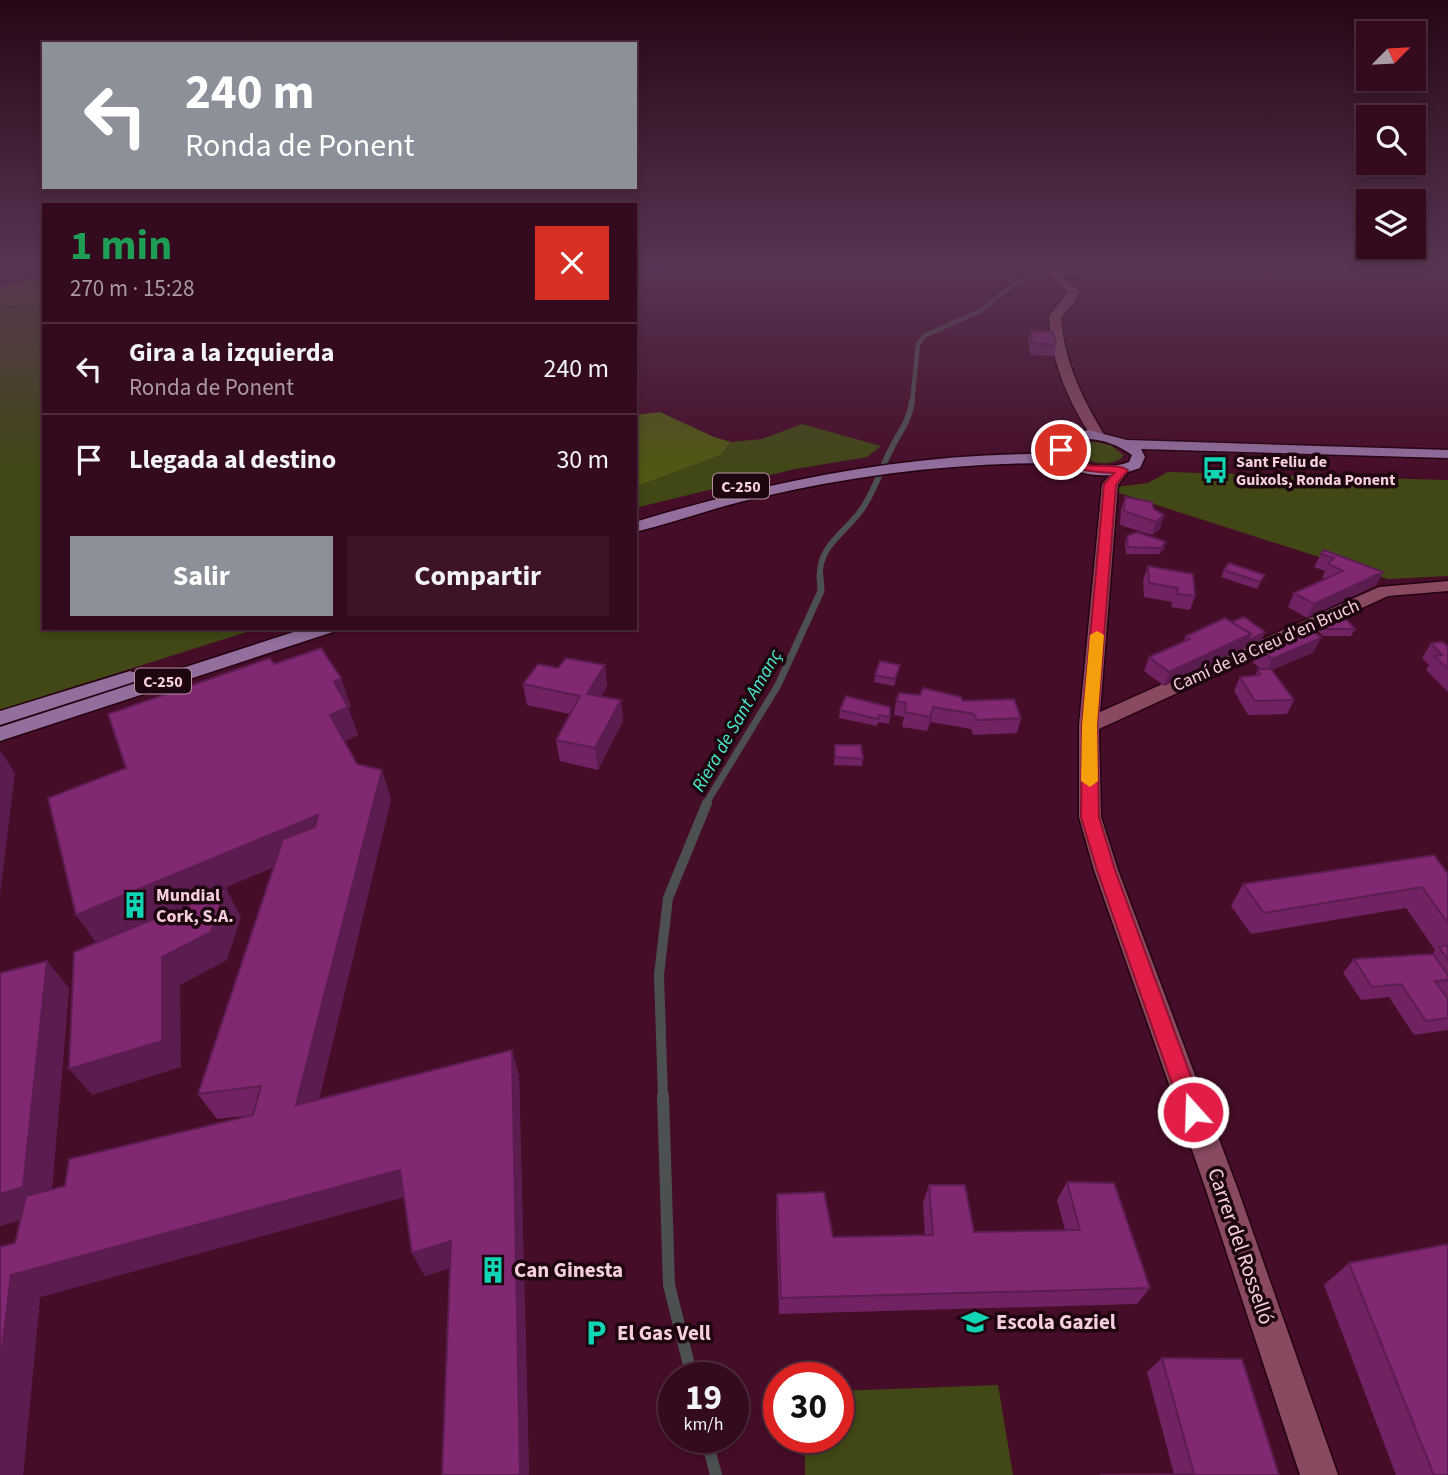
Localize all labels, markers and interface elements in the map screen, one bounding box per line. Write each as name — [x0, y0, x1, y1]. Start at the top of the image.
north arrow — [1356, 21, 1426, 91]
map controls — [1356, 21, 1426, 259]
text: 240 m — [185, 58, 314, 128]
icon: left — [70, 70, 161, 161]
button: search — [1356, 105, 1426, 175]
text: Ronda de Ponent — [185, 123, 414, 169]
button: layers — [1356, 189, 1426, 259]
text: 1 min — [70, 216, 172, 276]
button: close — [535, 226, 609, 300]
text: 270 m · 15:28 — [70, 272, 194, 305]
text: Gira a la izquierda — [129, 334, 334, 371]
icon: left — [70, 350, 108, 388]
text: 240 m — [543, 350, 609, 387]
text: Ronda de Ponent — [129, 371, 294, 404]
pin — [1031, 420, 1091, 480]
icon: arrive — [1042, 431, 1080, 469]
icon: arrive — [70, 441, 108, 479]
text: Llegada al destino — [129, 441, 336, 478]
text: 30 m — [556, 441, 609, 478]
place label: Sant Feliu de Guixols, Ronda Ponent — [1236, 451, 1395, 491]
bus stop icon: Sant Feliu de Guixols, Ronda Ponent — [1200, 455, 1230, 485]
road number: C-250 — [713, 474, 769, 499]
button: Salir — [70, 536, 333, 616]
button: Compartir — [347, 536, 609, 616]
street label: Camí de la Creu d'en Bruch — [1169, 593, 1363, 698]
water label: Riera de Sant Amanç — [685, 644, 789, 797]
road number: C-250 — [135, 668, 191, 694]
place label: Mundial Cork, S.A. — [156, 883, 234, 929]
building icon: Mundial Cork, S.A. — [120, 890, 150, 920]
position arrow — [1156, 1075, 1230, 1149]
street label: Carrer del Rosselló — [1200, 1164, 1282, 1328]
building icon: Can Ginesta — [478, 1255, 508, 1285]
place label: Can Ginesta — [514, 1255, 623, 1285]
school or university icon: Escola Gaziel — [960, 1307, 990, 1337]
place label: Escola Gaziel — [996, 1307, 1116, 1337]
parking icon: El Gas Vell — [581, 1318, 611, 1348]
place label: El Gas Vell — [617, 1318, 711, 1348]
speed limit sign: 30 — [763, 1362, 854, 1453]
text: 19 — [685, 1373, 722, 1423]
text: km/h — [684, 1412, 723, 1437]

